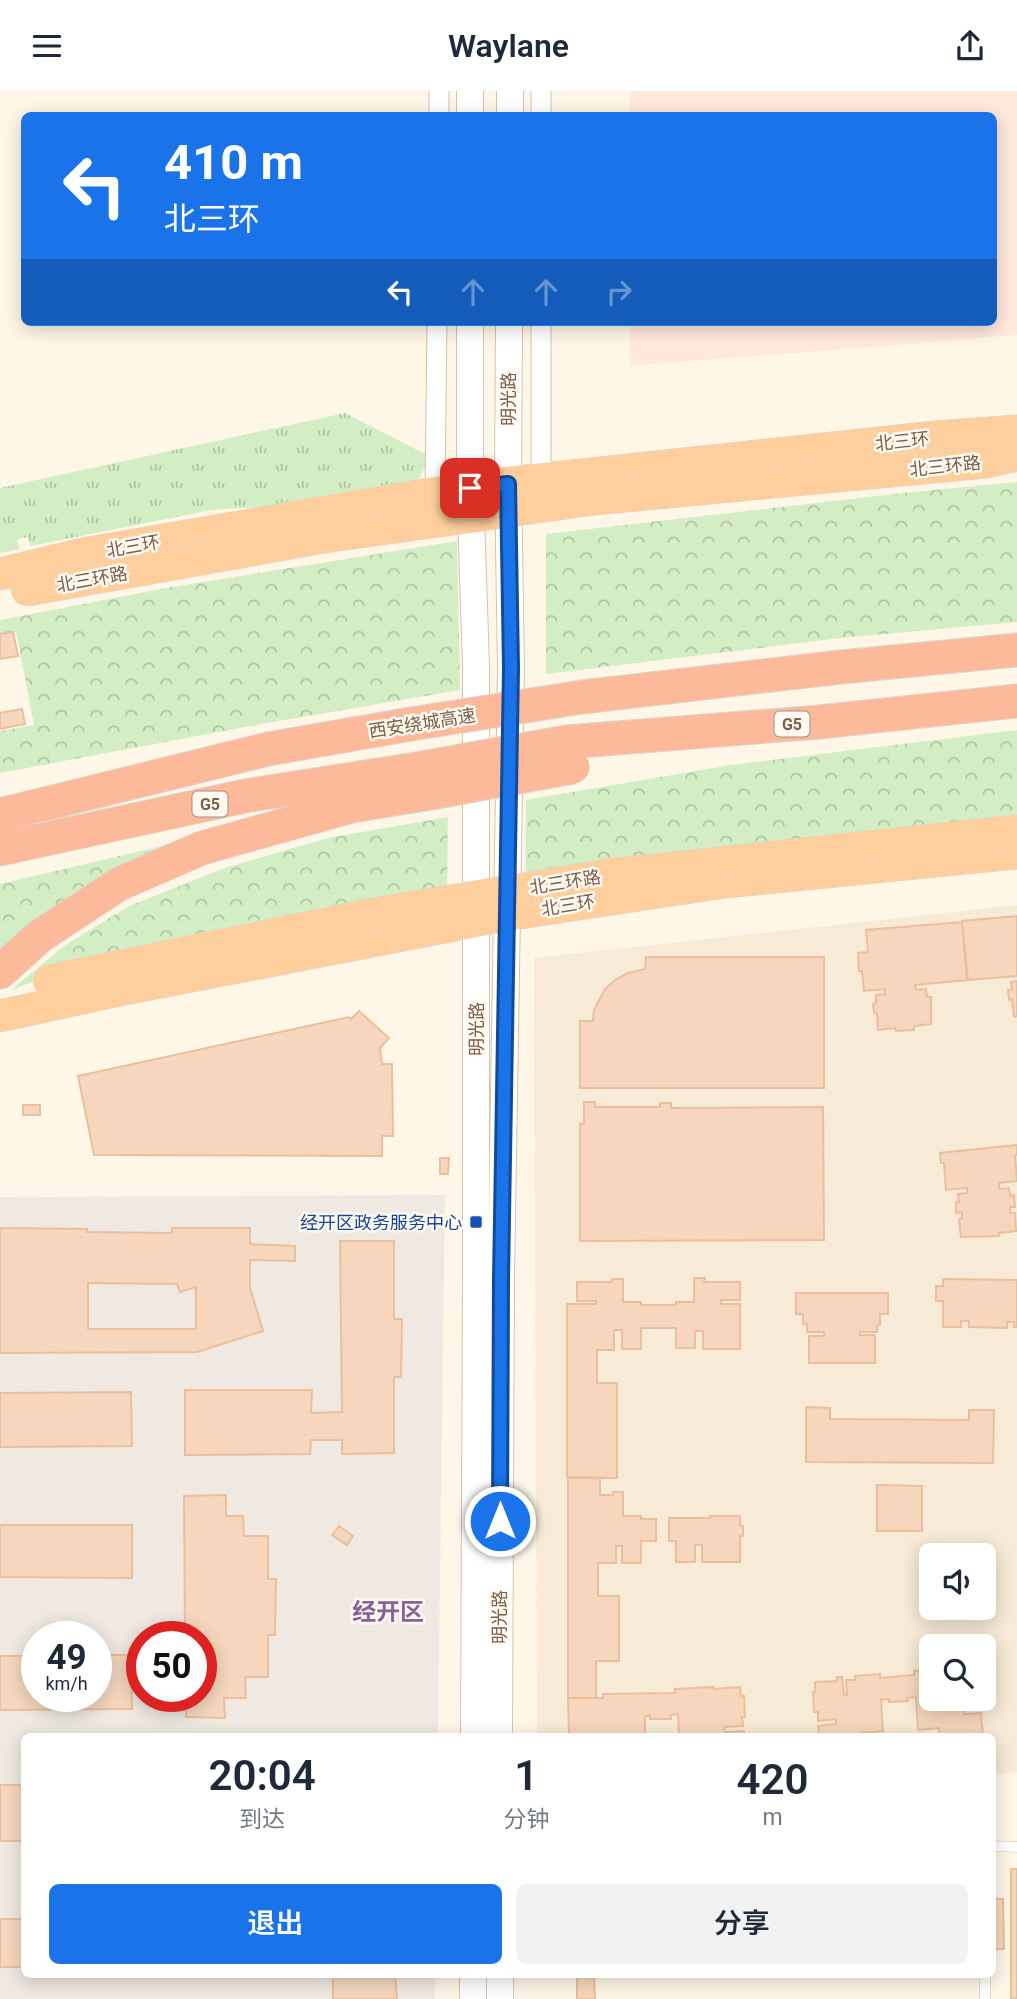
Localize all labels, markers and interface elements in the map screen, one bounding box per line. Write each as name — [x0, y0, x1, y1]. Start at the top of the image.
icon: menu — [28, 27, 66, 65]
text: Waylane — [448, 27, 569, 65]
icon: share — [951, 27, 989, 65]
text: 410 m — [164, 134, 303, 191]
icon: left — [49, 140, 140, 231]
text: 北三环 — [164, 200, 260, 238]
icon: left — [381, 273, 419, 311]
icon: ahead — [454, 273, 492, 311]
icon: ahead — [527, 273, 565, 311]
icon: right — [600, 273, 638, 311]
street label: 明光路 — [498, 372, 519, 426]
street label: 北三环 — [874, 428, 930, 454]
street label: 北三环路 — [908, 452, 982, 480]
pin — [440, 458, 500, 518]
icon: arrive — [451, 469, 489, 507]
street label: 北三环 — [105, 531, 161, 561]
street label: 北三环路 — [55, 562, 129, 596]
street label: 西安绕城高速 — [367, 704, 477, 742]
road number: G5 — [774, 711, 810, 737]
road number: G5 — [192, 791, 228, 817]
street label: 北三环路 — [528, 866, 602, 898]
street label: 北三环 — [540, 890, 596, 920]
street label: 明光路 — [466, 1002, 487, 1056]
place label: 经开区政务服务中心 — [300, 1212, 462, 1233]
marker: 经开区政务服务中心 — [468, 1214, 484, 1230]
position arrow — [463, 1484, 537, 1558]
map controls — [919, 1543, 996, 1711]
button: sound — [919, 1543, 996, 1620]
street label: 明光路 — [489, 1590, 510, 1644]
district label: 经开区 — [352, 1598, 424, 1626]
speed limit sign: 50 — [126, 1621, 217, 1712]
button: search — [919, 1634, 996, 1711]
text: 49 — [46, 1637, 87, 1678]
text: km/h — [45, 1673, 88, 1694]
text: 20:04 — [208, 1751, 316, 1800]
text: 1 — [514, 1751, 538, 1800]
text: 420 — [737, 1755, 809, 1804]
text: m — [763, 1804, 783, 1831]
text: 到达 — [239, 1806, 285, 1833]
text: 分钟 — [503, 1806, 549, 1833]
button: 退出 — [49, 1884, 502, 1964]
button: 分享 — [516, 1884, 968, 1964]

